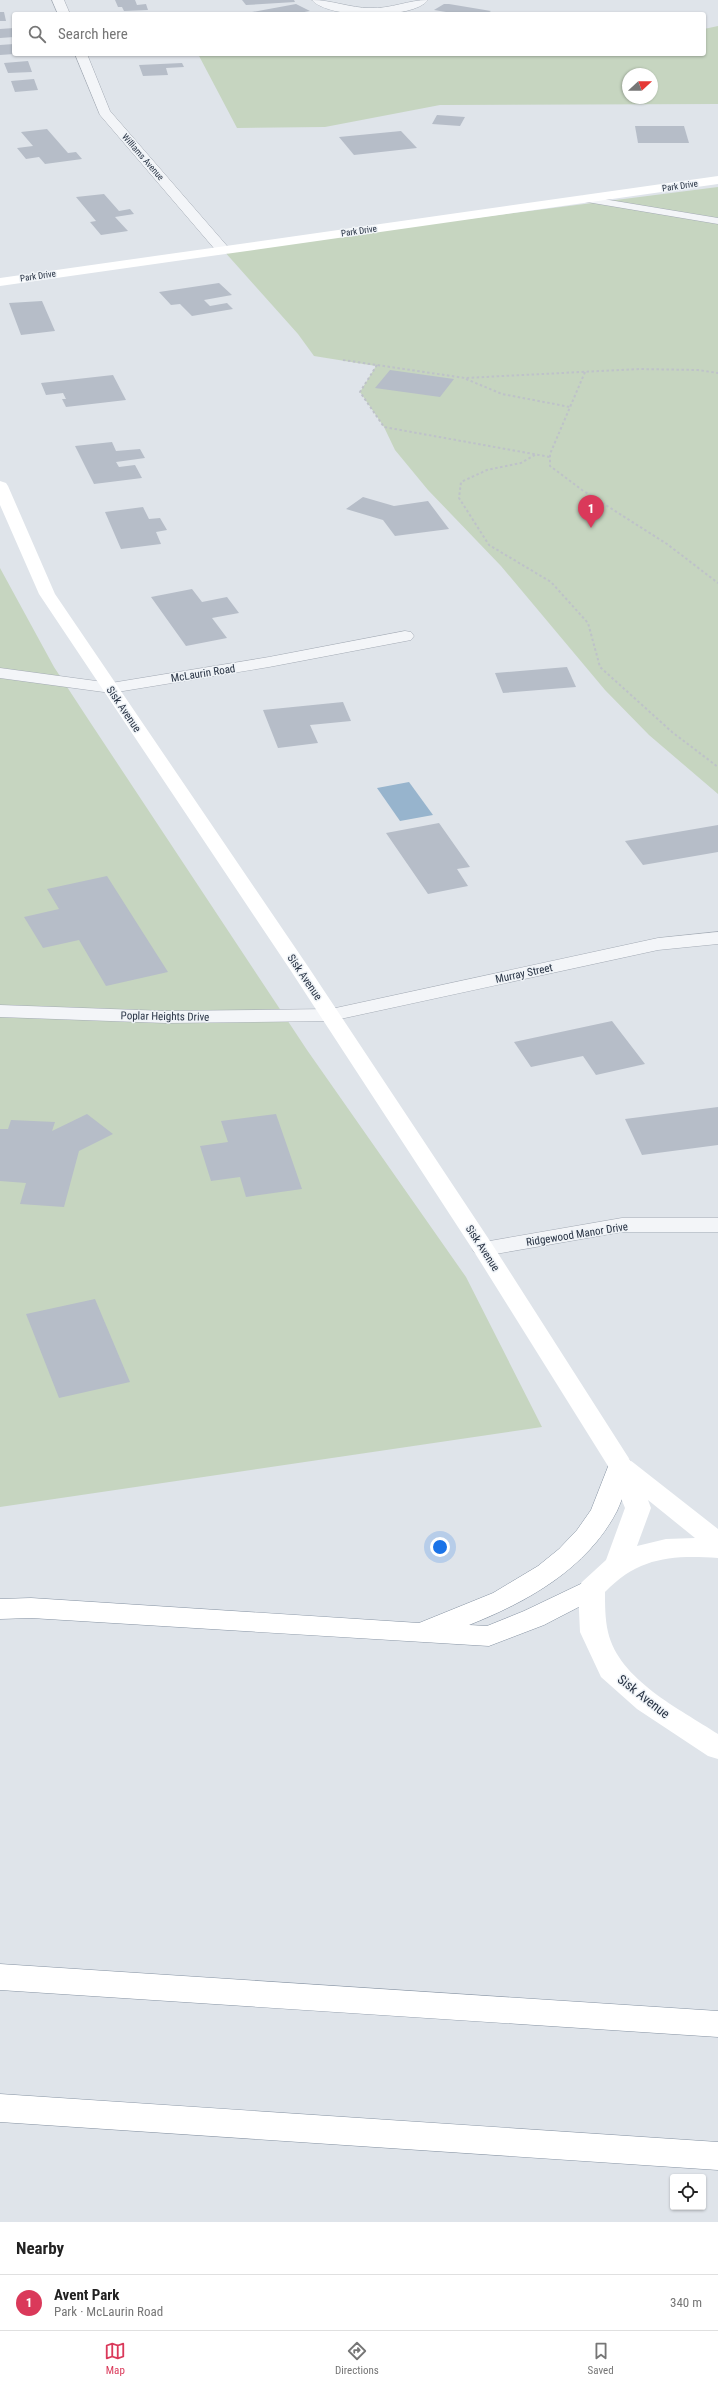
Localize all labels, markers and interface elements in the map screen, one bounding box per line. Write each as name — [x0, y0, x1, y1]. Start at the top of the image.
search box — [12, 12, 706, 56]
icon: search — [26, 23, 48, 45]
text: Search here — [58, 25, 128, 43]
north arrow — [622, 68, 658, 104]
street label: Williams Avenue — [120, 132, 166, 182]
street label: Park Drive — [661, 179, 699, 193]
street label: Park Drive — [340, 224, 378, 238]
street label: Park Drive — [19, 269, 57, 283]
pin: 1 — [578, 495, 604, 528]
street label: McLaurin Road — [170, 662, 236, 685]
street label: Sisk Avenue — [104, 684, 144, 735]
street label: Sisk Avenue — [285, 952, 325, 1003]
street label: Murray Street — [494, 961, 554, 986]
street label: Poplar Heights Drive — [121, 1009, 209, 1024]
street label: Ridgewood Manor Drive — [525, 1220, 629, 1249]
street label: Sisk Avenue — [463, 1223, 502, 1274]
your location — [430, 1537, 450, 1557]
street label: Sisk Avenue — [615, 1671, 673, 1721]
map controls — [670, 2174, 706, 2210]
button: locate — [670, 2174, 706, 2210]
text: Nearby — [16, 2238, 64, 2258]
text: Avent Park — [54, 2286, 120, 2304]
text: 1 — [26, 2295, 32, 2310]
text: 340 m — [670, 2295, 702, 2310]
text: Park · McLaurin Road — [54, 2304, 163, 2319]
tab: Map — [104, 2340, 126, 2377]
tab: Directions — [335, 2340, 379, 2377]
tab: Saved — [588, 2340, 614, 2377]

